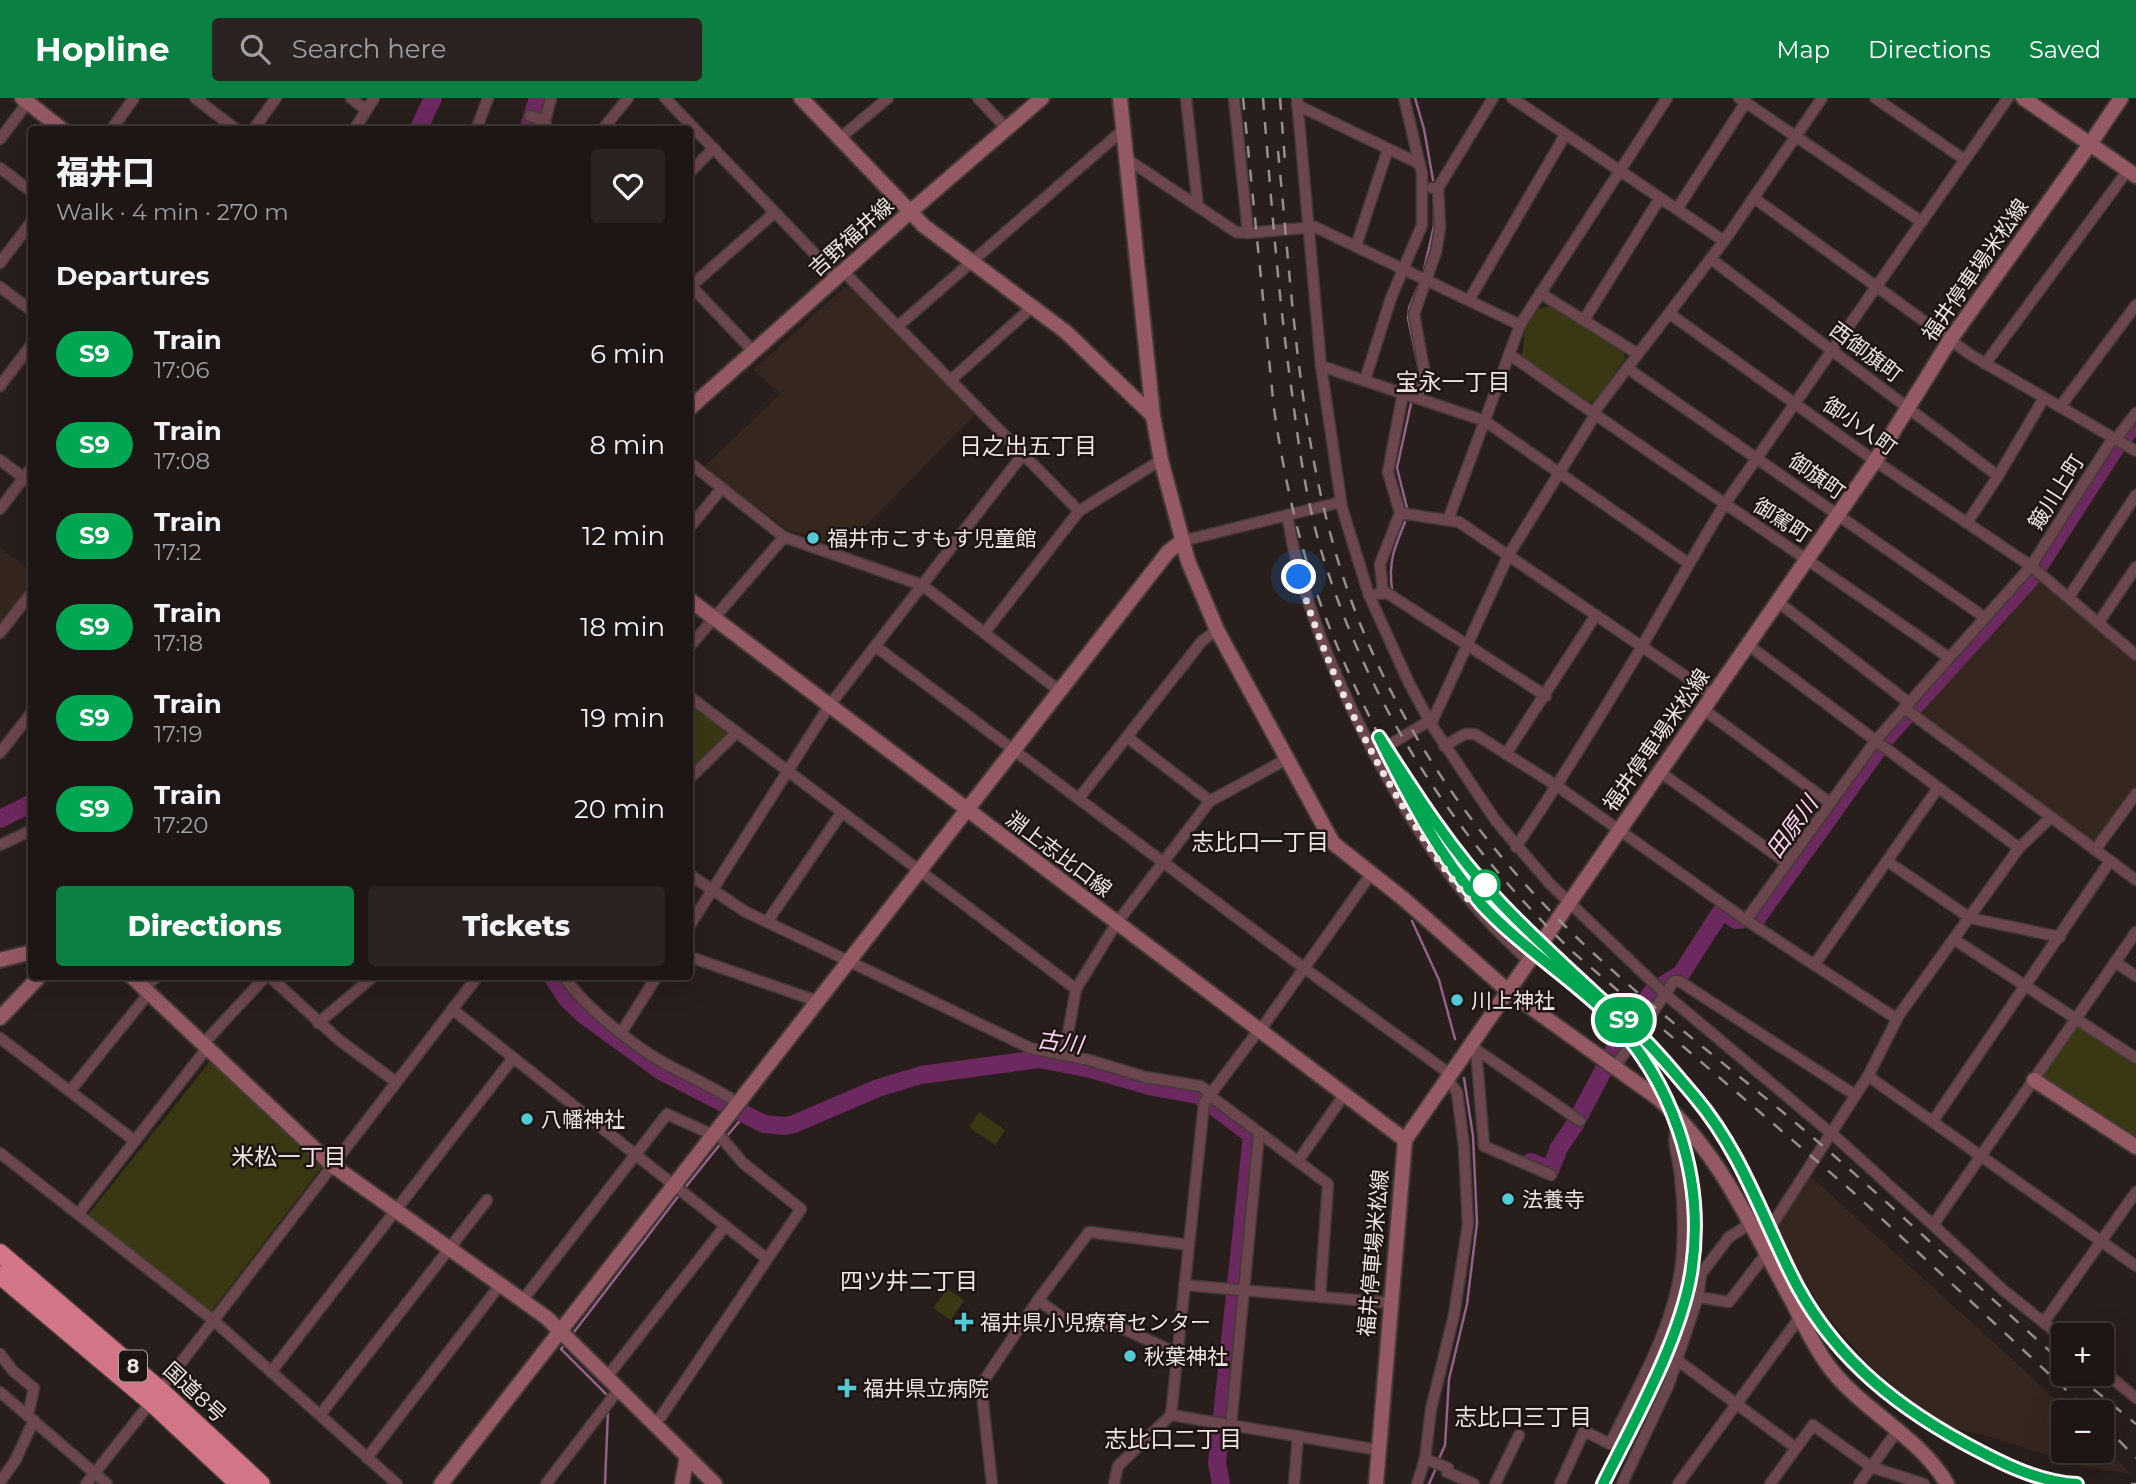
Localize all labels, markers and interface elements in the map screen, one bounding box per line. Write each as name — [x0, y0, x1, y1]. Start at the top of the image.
search box — [212, 18, 702, 81]
text: Hopline — [35, 29, 170, 69]
icon: search — [236, 30, 274, 68]
text: Search here — [292, 33, 446, 65]
text: Map — [1777, 35, 1830, 64]
text: Directions — [1868, 35, 1991, 64]
text: Saved — [2029, 35, 2101, 64]
button: heart — [591, 149, 665, 223]
text: 福井口 — [56, 152, 155, 192]
street label: 吉野福井線 — [804, 193, 898, 281]
street label: 福井停車場米松線 — [1917, 194, 2033, 346]
text: Walk · 4 min · 270 m — [56, 198, 289, 226]
text: Departures — [56, 260, 210, 292]
street label: 西御旗町 — [1825, 317, 1907, 387]
text: Train — [154, 324, 222, 356]
text: 6 min — [590, 338, 665, 370]
text: S9 — [79, 339, 110, 368]
text: 17:06 — [154, 356, 210, 384]
district label: 宝永一丁目 — [1396, 368, 1511, 396]
street label: 御小人町 — [1818, 392, 1902, 460]
text: Train — [154, 415, 222, 447]
text: 8 min — [589, 429, 665, 461]
text: S9 — [79, 430, 110, 459]
district label: 日之出五丁目 — [959, 432, 1097, 460]
text: 17:08 — [154, 447, 210, 475]
street label: 御旗町 — [1784, 448, 1850, 504]
street label: 簸川上町 — [2023, 450, 2089, 534]
street label: 御駕町 — [1749, 492, 1815, 548]
text: Train — [154, 506, 222, 538]
text: 12 min — [582, 520, 665, 552]
text: S9 — [79, 521, 110, 550]
place label: 福井市こすもす児童館 — [827, 526, 1037, 551]
marker: 福井市こすもす児童館 — [805, 530, 821, 546]
text: 17:12 — [154, 538, 202, 566]
your location — [1281, 559, 1316, 594]
text: Train — [154, 597, 222, 629]
text: 18 min — [580, 611, 665, 643]
text: S9 — [79, 612, 110, 641]
text: 17:18 — [154, 629, 203, 657]
street label: 福井停車場米松線 — [1598, 664, 1714, 816]
text: Train — [154, 688, 222, 720]
text: 19 min — [581, 702, 665, 734]
text: S9 — [79, 703, 110, 732]
text: 17:19 — [154, 720, 203, 748]
text: Train — [154, 779, 222, 811]
water label: 田原川 — [1760, 788, 1825, 863]
text: 20 min — [574, 793, 665, 825]
text: S9 — [79, 794, 110, 823]
street label: 淵上志比口線 — [1001, 806, 1117, 902]
text: 17:20 — [154, 811, 209, 839]
district label: 志比口一丁目 — [1191, 828, 1329, 856]
unlabelled marker — [1470, 870, 1500, 900]
button: Directions — [56, 886, 354, 966]
button: Tickets — [368, 886, 665, 966]
place label: 川上神社 — [1471, 988, 1555, 1013]
marker: 川上神社 — [1449, 992, 1465, 1008]
line badge: S9 — [1592, 997, 1656, 1043]
text: S9 — [1609, 1005, 1639, 1034]
water label: 古川 — [1035, 1025, 1088, 1059]
place label: 八幡神社 — [541, 1107, 625, 1132]
marker: 八幡神社 — [519, 1111, 535, 1127]
district label: 米松一丁目 — [232, 1143, 347, 1171]
street label: 福井停車場米松線 — [1353, 1168, 1393, 1338]
place label: 法養寺 — [1522, 1187, 1585, 1212]
marker: 法養寺 — [1500, 1191, 1516, 1207]
district label: 四ツ井二丁目 — [840, 1267, 978, 1295]
place label: 福井県小児療育センター — [980, 1310, 1211, 1335]
marker: 福井県小児療育センター — [954, 1312, 974, 1332]
map controls — [2051, 1323, 2114, 1463]
button: + — [2051, 1323, 2114, 1386]
place label: 秋葉神社 — [1144, 1344, 1228, 1369]
marker: 秋葉神社 — [1122, 1348, 1138, 1364]
road number: 8 — [119, 1350, 147, 1382]
street label: 国道8号 — [159, 1357, 231, 1427]
place label: 福井県立病院 — [863, 1376, 989, 1401]
marker: 福井県立病院 — [837, 1378, 857, 1398]
button: − — [2051, 1400, 2114, 1463]
district label: 志比口三丁目 — [1454, 1403, 1592, 1431]
district label: 志比口二丁目 — [1104, 1425, 1242, 1453]

